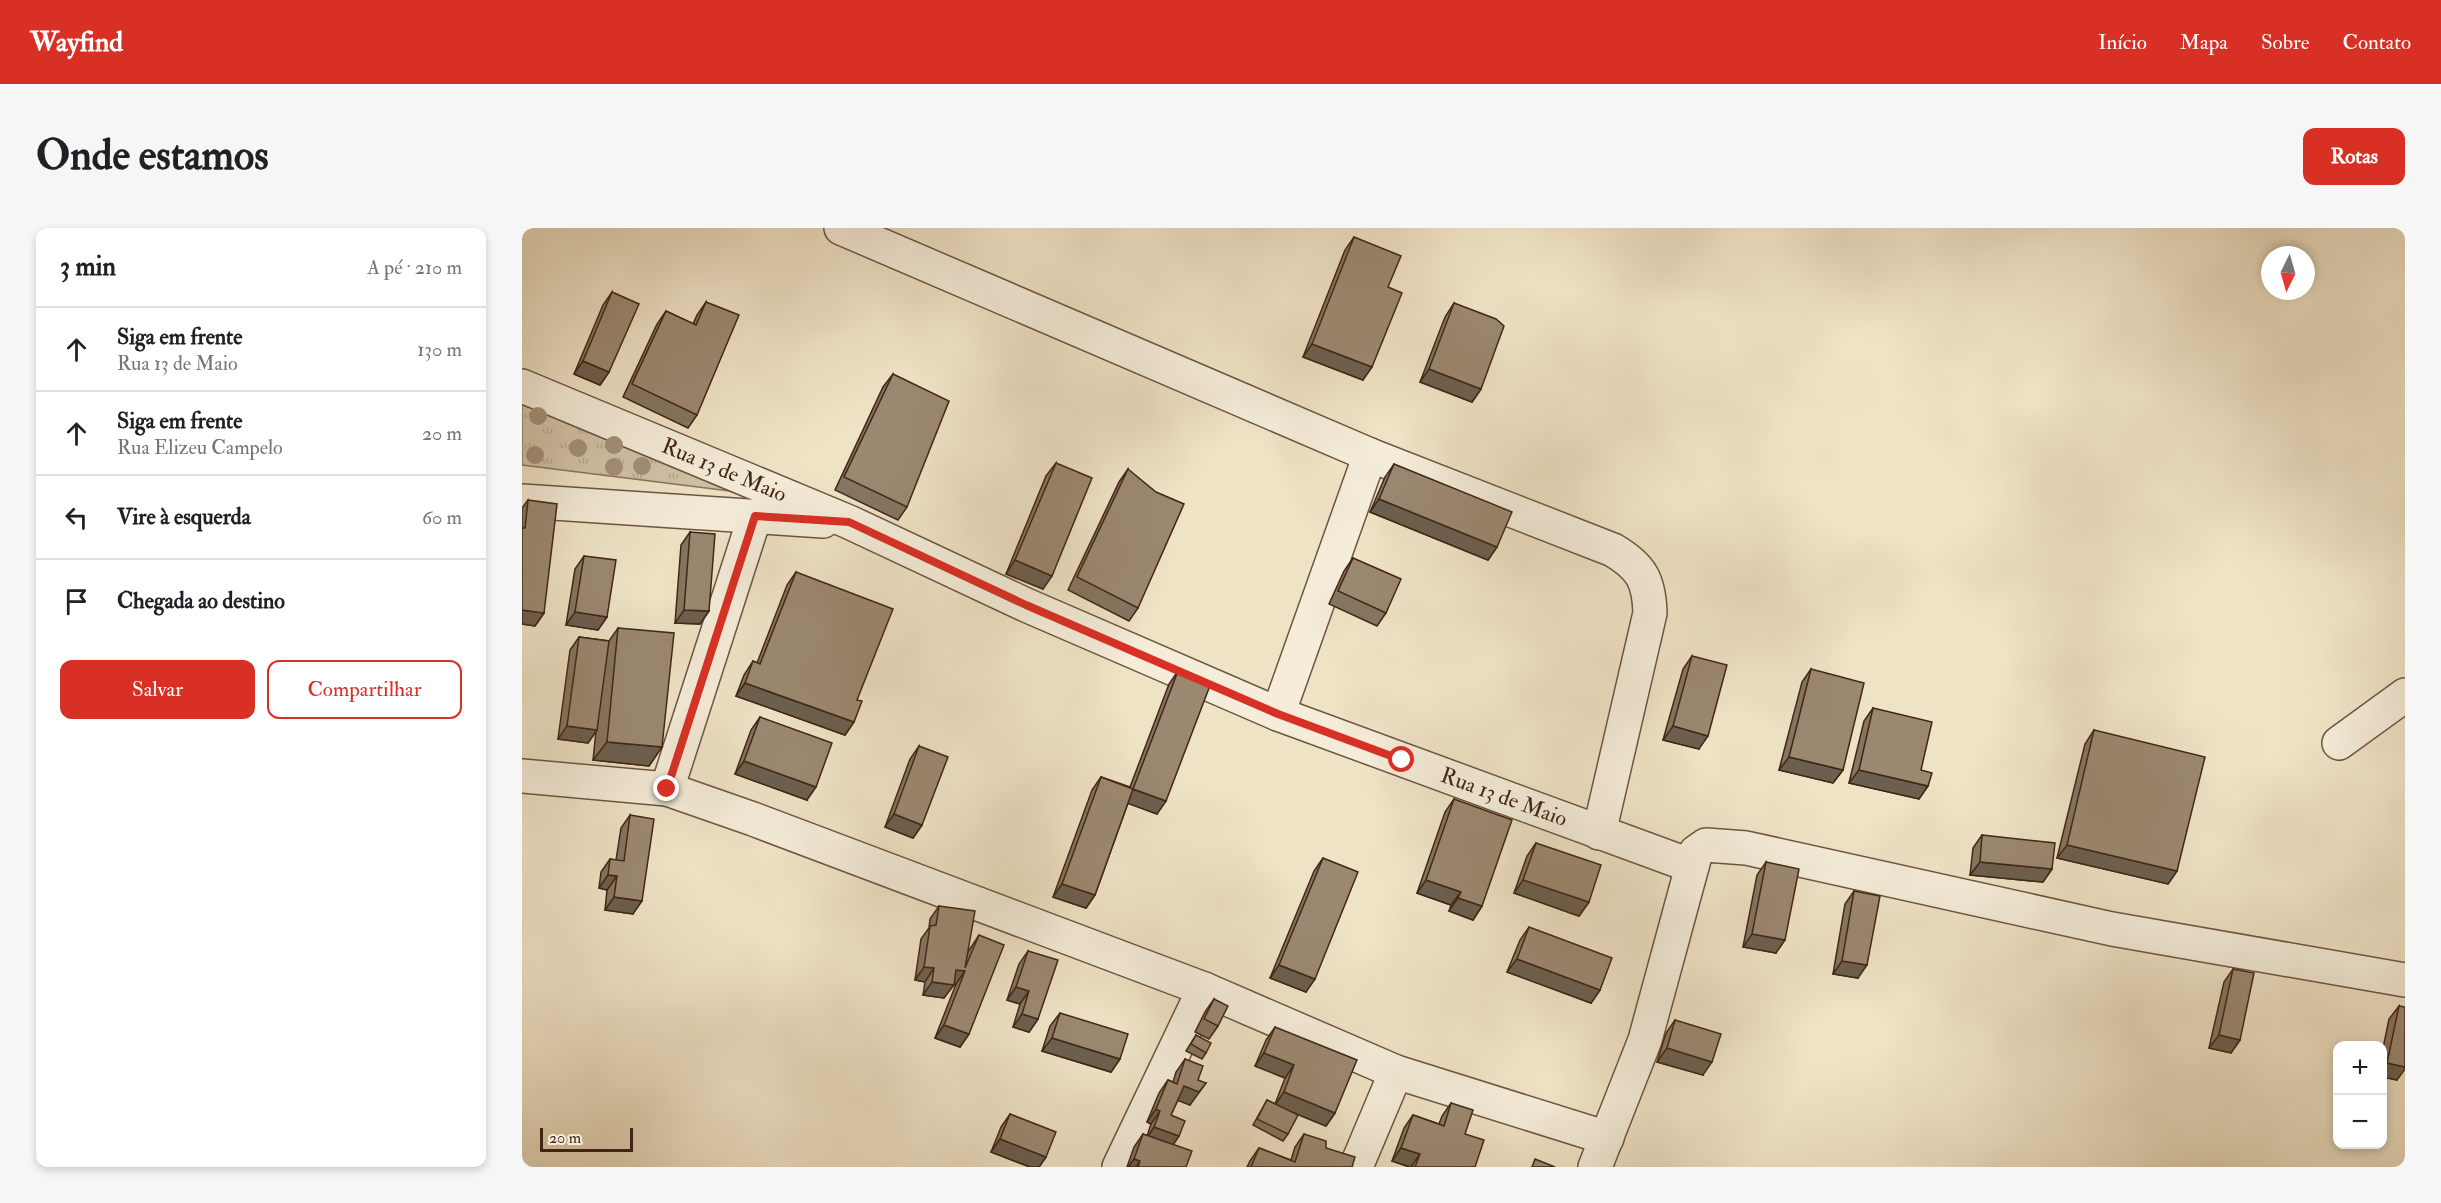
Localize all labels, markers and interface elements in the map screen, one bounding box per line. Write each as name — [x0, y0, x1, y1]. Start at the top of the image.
text: Wayfind — [30, 25, 123, 60]
text: Início — [2098, 29, 2147, 56]
text: Mapa — [2180, 29, 2228, 56]
text: Sobre — [2261, 29, 2310, 56]
text: Contato — [2343, 29, 2411, 56]
button: Rotas — [2303, 128, 2405, 185]
text: Onde estamos — [36, 130, 269, 182]
north arrow — [2261, 246, 2315, 300]
text: 3 min — [60, 251, 116, 283]
text: A pé · 210 m — [367, 255, 462, 280]
text: Siga em frente — [117, 323, 242, 351]
icon: ahead — [60, 333, 93, 366]
text: 130 m — [417, 337, 462, 362]
text: Rua 13 de Maio — [117, 351, 238, 376]
text: Siga em frente — [117, 407, 242, 435]
icon: ahead — [60, 417, 93, 450]
text: 20 m — [422, 421, 462, 446]
street label: Rua 13 de Maio — [658, 432, 791, 509]
text: Rua Elizeu Campelo — [117, 435, 283, 460]
icon: left — [60, 501, 93, 534]
text: Vire à esquerda — [117, 503, 251, 531]
text: 60 m — [422, 505, 462, 530]
icon: arrive — [60, 585, 93, 618]
text: Chegada ao destino — [117, 587, 285, 615]
button: Salvar — [60, 660, 255, 719]
button: Compartilhar — [267, 660, 462, 719]
route start — [1388, 746, 1414, 772]
street label: Rua 13 de Maio — [1437, 761, 1571, 833]
route end — [653, 775, 679, 801]
map controls — [2333, 1041, 2387, 1149]
button: + — [2333, 1041, 2387, 1095]
button: − — [2333, 1095, 2387, 1149]
scale bar — [540, 1125, 633, 1152]
text: 20 m — [549, 1128, 581, 1148]

